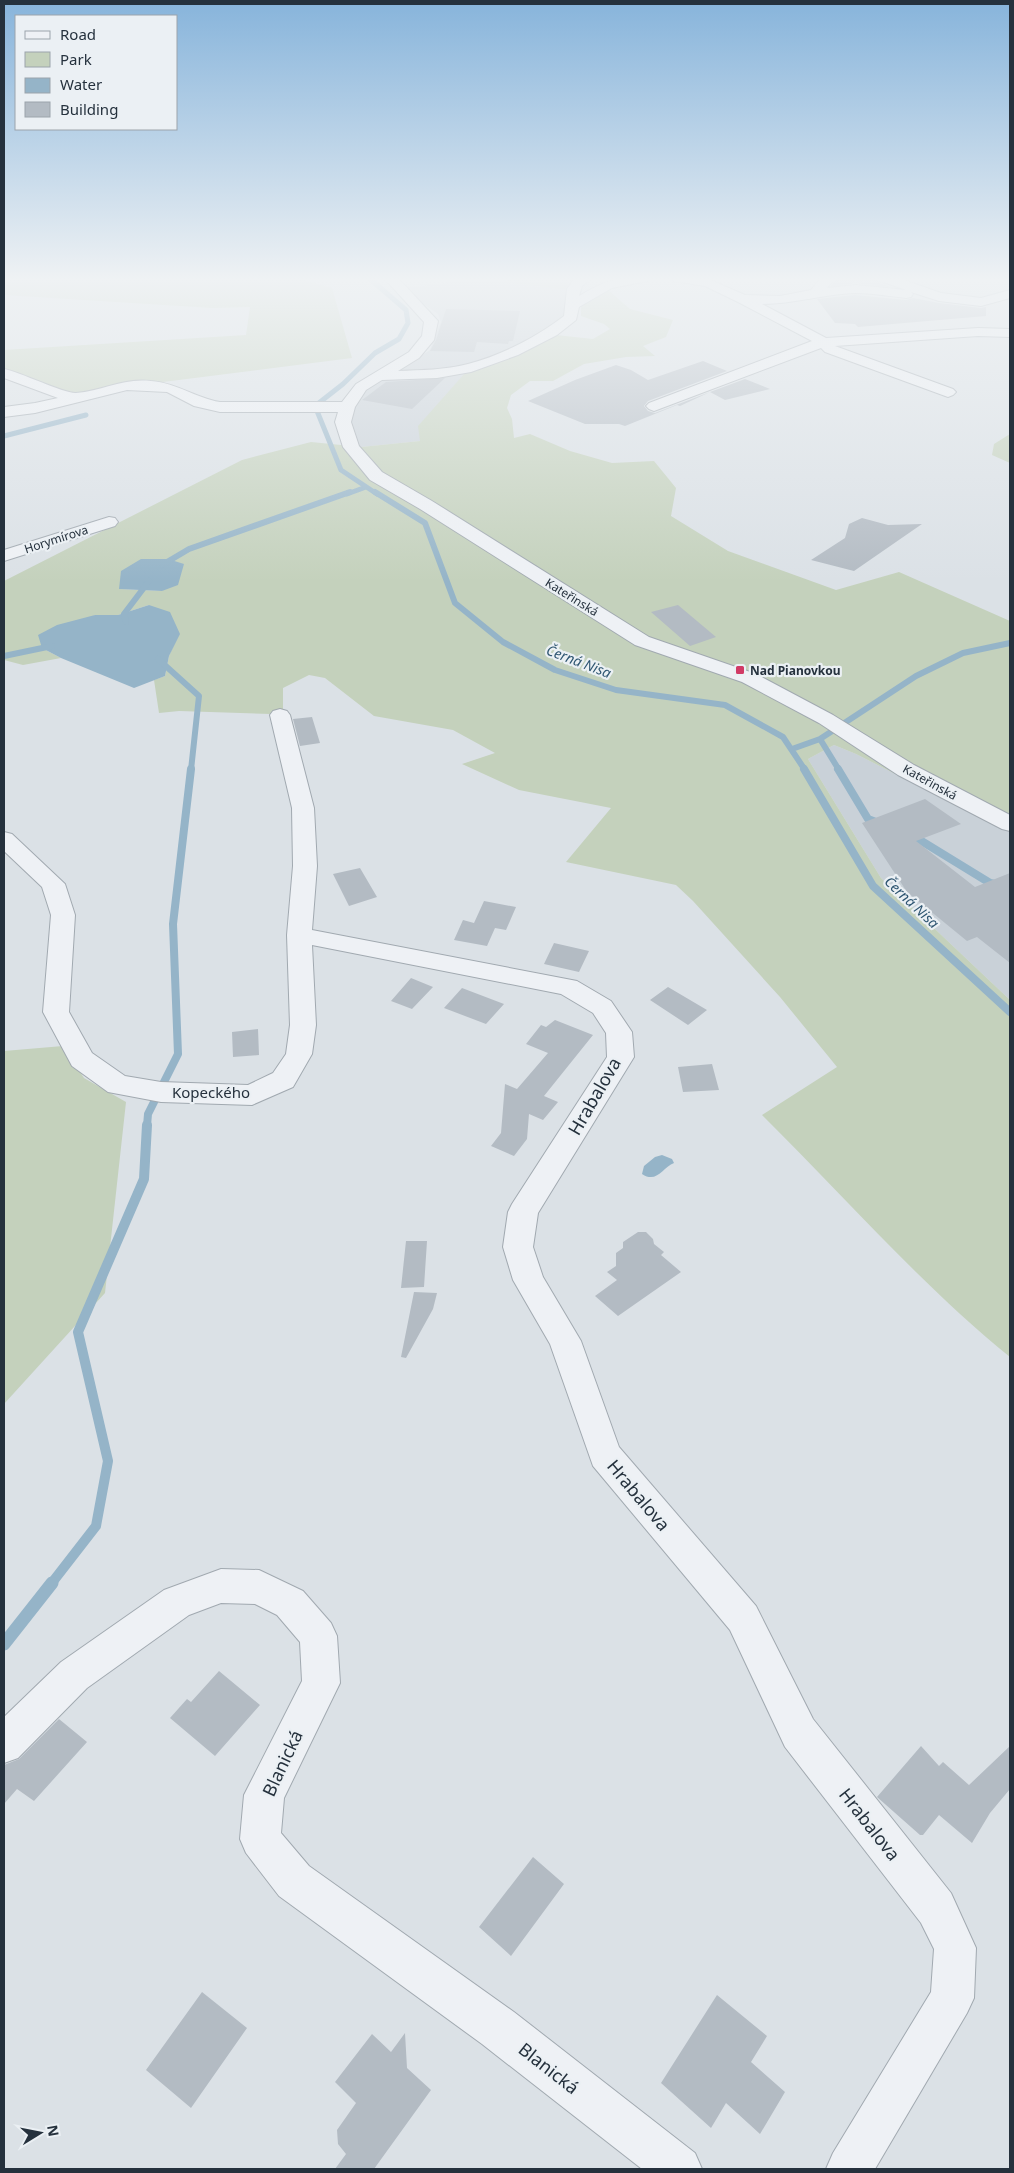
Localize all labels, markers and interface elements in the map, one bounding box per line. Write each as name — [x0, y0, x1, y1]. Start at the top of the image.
legend — [15, 15, 178, 130]
text: Road — [60, 24, 96, 44]
text: Park — [60, 49, 92, 69]
text: Water — [60, 74, 102, 94]
text: Building — [60, 99, 118, 119]
street label: Horymírova — [22, 521, 90, 557]
street label: Kateřinská — [542, 574, 602, 620]
water label: Černá Nisa — [544, 640, 614, 682]
place label: Nad Pianovkou — [750, 662, 841, 679]
marker: Nad Pianovkou — [734, 664, 746, 676]
street label: Kateřinská — [900, 760, 960, 804]
water label: Černá Nisa — [881, 872, 943, 932]
street label: Hrabalova — [562, 1053, 626, 1139]
street label: Kopeckého — [172, 1082, 250, 1102]
street label: Hrabalova — [602, 1454, 676, 1536]
street label: Blanická — [256, 1726, 308, 1800]
street label: Hrabalova — [834, 1783, 906, 1865]
street label: Blanická — [514, 2037, 584, 2099]
north arrow — [15, 2108, 65, 2158]
text: N — [43, 2123, 64, 2138]

